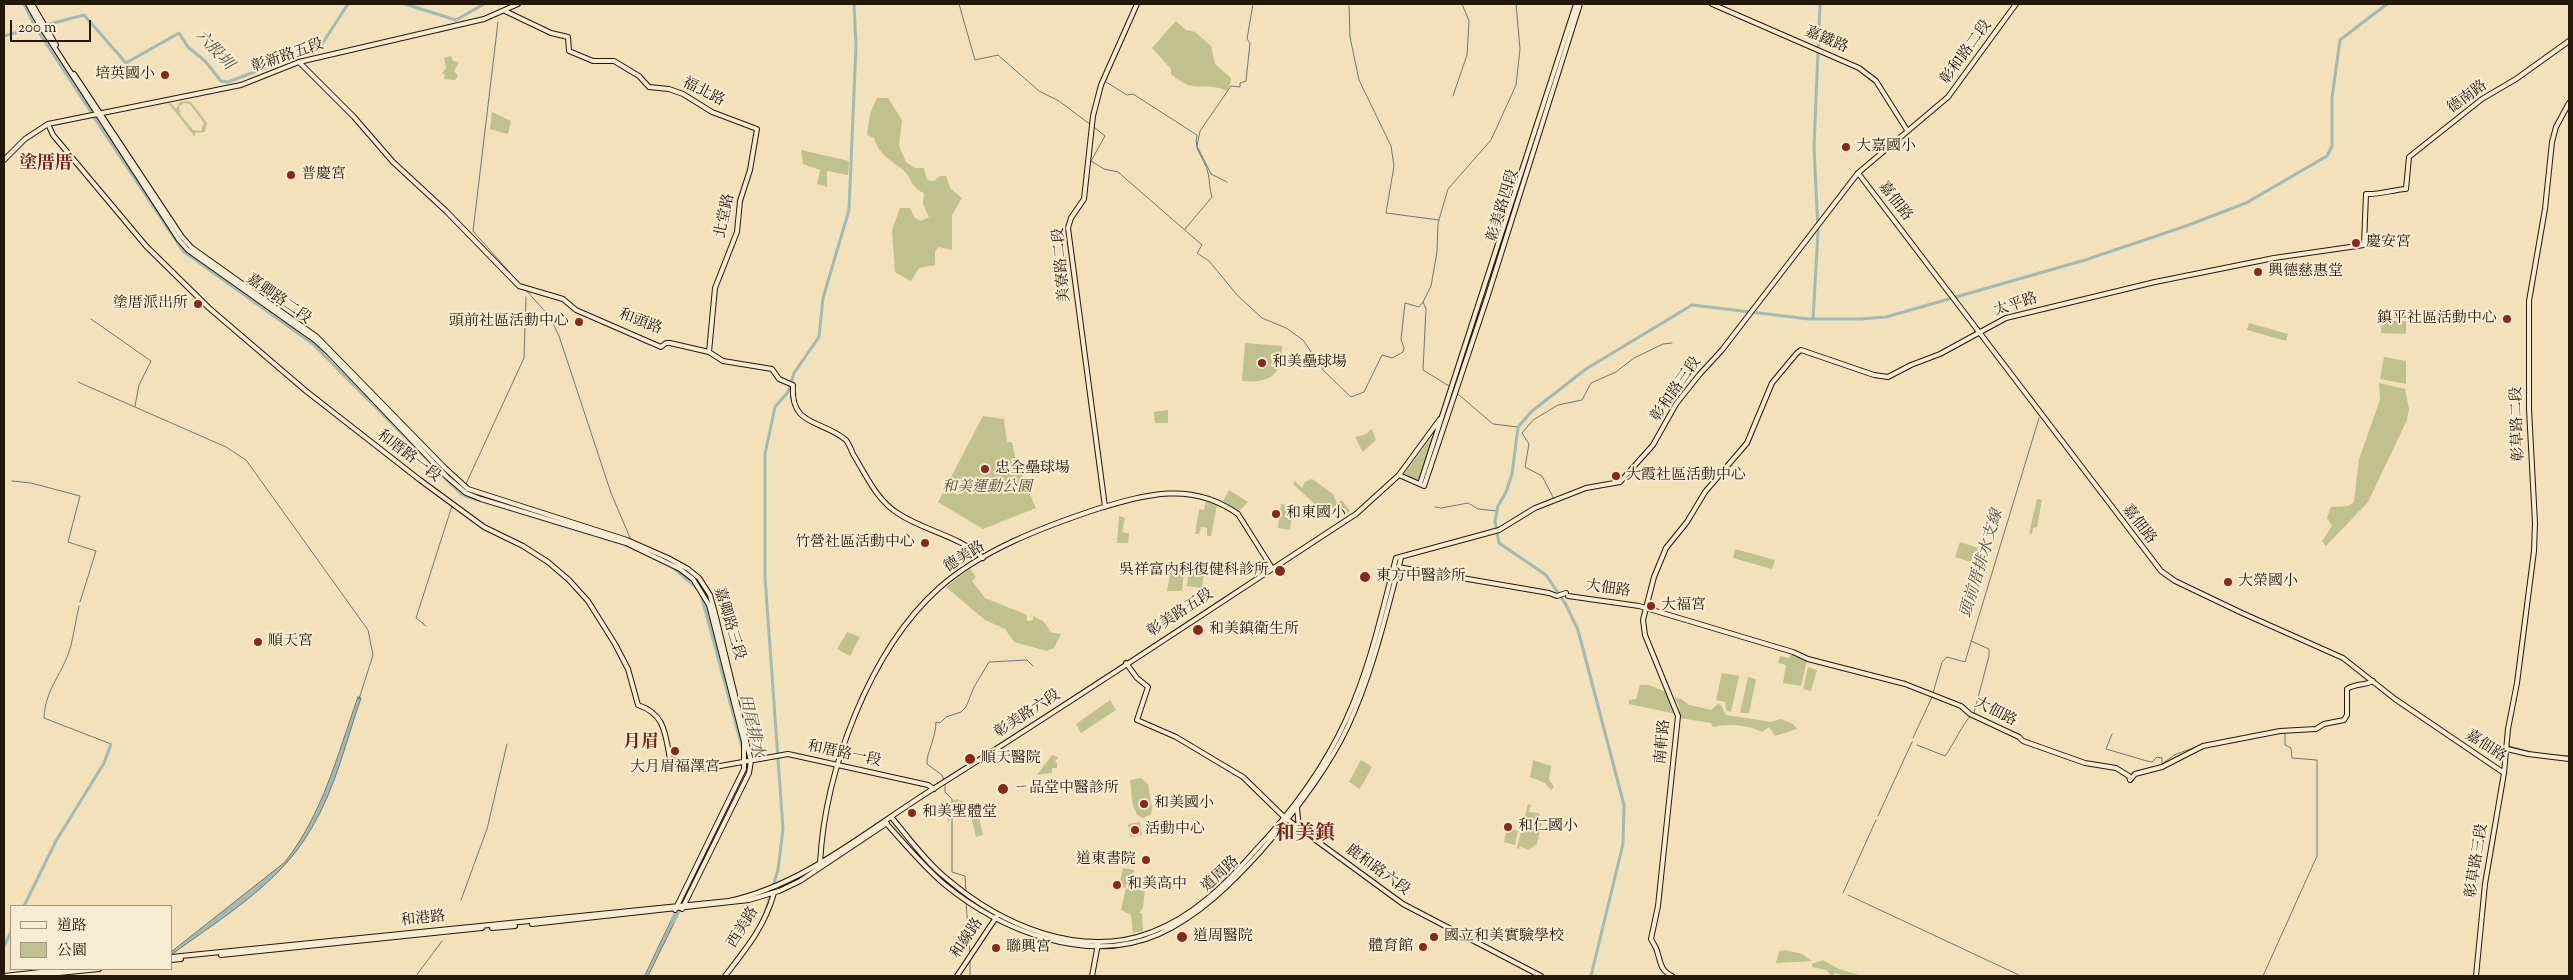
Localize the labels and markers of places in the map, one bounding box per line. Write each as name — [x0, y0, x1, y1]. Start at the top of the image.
place label: 培英國小 — [95, 66, 155, 84]
marker: 培英國小 — [159, 69, 171, 81]
place label: 大嘉國小 — [1856, 138, 1916, 156]
marker: 大嘉國小 — [1840, 141, 1852, 153]
place label: 普慶宮 — [301, 166, 346, 184]
marker: 普慶宮 — [285, 169, 297, 181]
place label: 慶安宮 — [2366, 234, 2411, 252]
marker: 慶安宮 — [2350, 237, 2362, 249]
place label: 興德慈惠堂 — [2268, 263, 2343, 281]
marker: 興德慈惠堂 — [2252, 266, 2264, 278]
place label: 塗厝派出所 — [113, 295, 188, 313]
marker: 塗厝派出所 — [192, 298, 204, 310]
place label: 鎮平社區活動中心 — [2377, 310, 2497, 328]
place label: 頭前社區活動中心 — [449, 313, 569, 331]
marker: 鎮平社區活動中心 — [2501, 313, 2513, 325]
marker: 頭前社區活動中心 — [573, 316, 585, 328]
place label: 和美壘球場 — [1272, 354, 1347, 372]
marker: 和美壘球場 — [1256, 357, 1268, 369]
place label: 忠全壘球場 — [995, 460, 1070, 478]
marker: 忠全壘球場 — [979, 463, 991, 475]
place label: 大霞社區活動中心 — [1626, 467, 1746, 485]
marker: 大霞社區活動中心 — [1610, 470, 1622, 482]
place label: 和東國小 — [1286, 505, 1346, 523]
marker: 和東國小 — [1270, 508, 1282, 520]
place label: 竹營社區活動中心 — [795, 534, 915, 552]
marker: 竹營社區活動中心 — [919, 537, 931, 549]
place label: 吳祥富內科復健科診所 — [1119, 562, 1269, 580]
marker: 吳祥富內科復健科診所 — [1273, 564, 1287, 578]
place label: 東方中醫診所 — [1376, 568, 1466, 586]
marker: 東方中醫診所 — [1358, 570, 1372, 584]
place label: 大榮國小 — [2238, 573, 2298, 591]
marker: 大榮國小 — [2222, 576, 2234, 588]
place label: 大福宮 — [1661, 597, 1706, 615]
marker: 大福宮 — [1645, 600, 1657, 612]
place label: 和美鎮衛生所 — [1209, 621, 1299, 639]
marker: 和美鎮衛生所 — [1191, 623, 1205, 637]
place label: 順天宮 — [268, 633, 313, 651]
marker: 順天宮 — [252, 636, 264, 648]
marker: 大月眉福澤宮 — [669, 745, 681, 757]
place label: 順天醫院 — [981, 750, 1041, 768]
marker: 順天醫院 — [963, 752, 977, 766]
place label: 大月眉福澤宮 — [630, 759, 720, 777]
place label: ㄧ品堂中醫診所 — [1014, 780, 1119, 798]
marker: ㄧ品堂中醫診所 — [996, 782, 1010, 796]
place label: 和美國小 — [1154, 795, 1214, 813]
marker: 和美國小 — [1138, 798, 1150, 810]
place label: 和美聖體堂 — [922, 804, 997, 822]
marker: 和美聖體堂 — [906, 807, 918, 819]
place label: 和仁國小 — [1518, 818, 1578, 836]
place label: 活動中心 — [1145, 821, 1205, 839]
marker: 和仁國小 — [1502, 821, 1514, 833]
marker: 活動中心 — [1129, 824, 1141, 836]
place label: 道東書院 — [1076, 851, 1136, 869]
marker: 道東書院 — [1140, 854, 1152, 866]
place label: 和美高中 — [1127, 876, 1187, 894]
marker: 和美高中 — [1111, 879, 1123, 891]
place label: 道周醫院 — [1193, 928, 1253, 946]
place label: 國立和美實驗學校 — [1444, 928, 1564, 946]
marker: 道周醫院 — [1175, 930, 1189, 944]
marker: 國立和美實驗學校 — [1428, 931, 1440, 943]
place label: 體育館 — [1368, 938, 1413, 956]
place label: 聯興宮 — [1006, 939, 1051, 957]
marker: 體育館 — [1417, 941, 1429, 953]
marker: 聯興宮 — [990, 942, 1002, 954]

